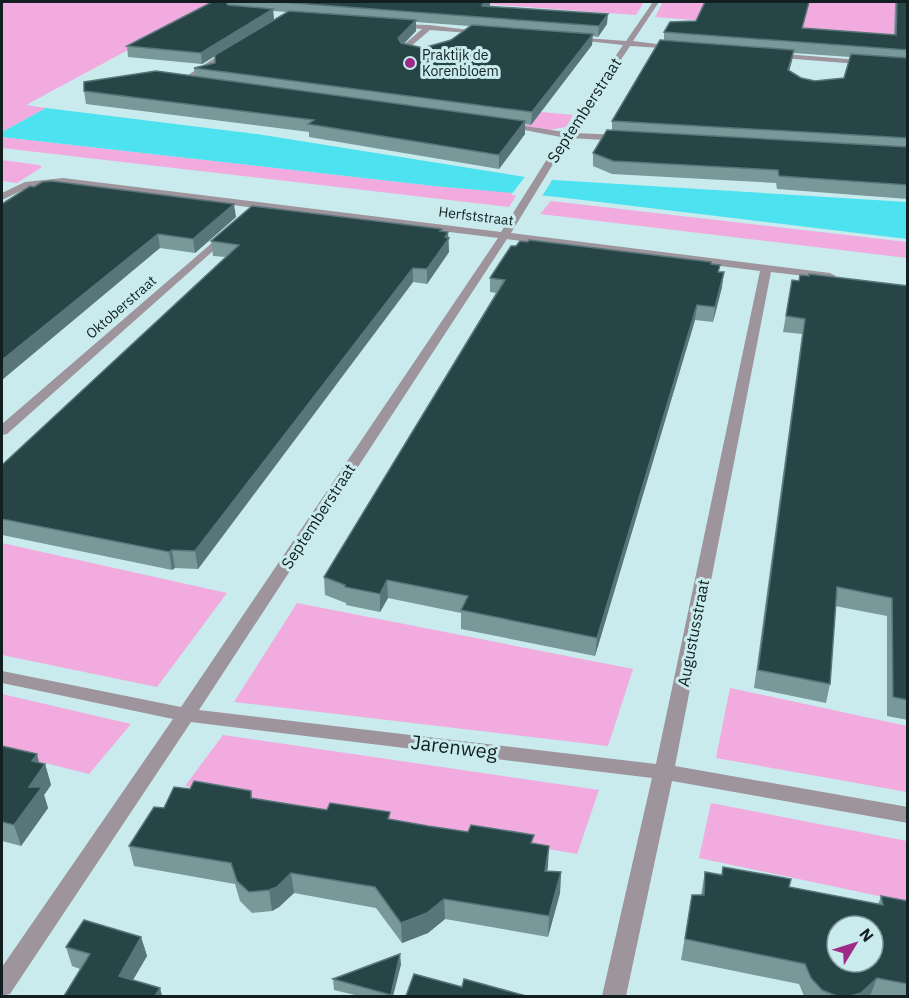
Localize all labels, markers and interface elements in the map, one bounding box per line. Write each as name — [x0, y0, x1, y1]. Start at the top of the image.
place label: Praktijk de Korenbloem — [422, 46, 499, 80]
street label: Septemberstraat — [543, 54, 625, 166]
marker: Praktijk de Korenbloem — [403, 56, 417, 70]
street label: Herfststraat — [437, 202, 515, 230]
street label: Oktoberstraat — [82, 271, 160, 342]
street label: Septemberstraat — [277, 460, 359, 572]
street label: Augustusstraat — [673, 578, 713, 688]
street label: Jarenweg — [409, 728, 499, 765]
north arrow — [825, 914, 885, 974]
text: N — [855, 924, 878, 945]

